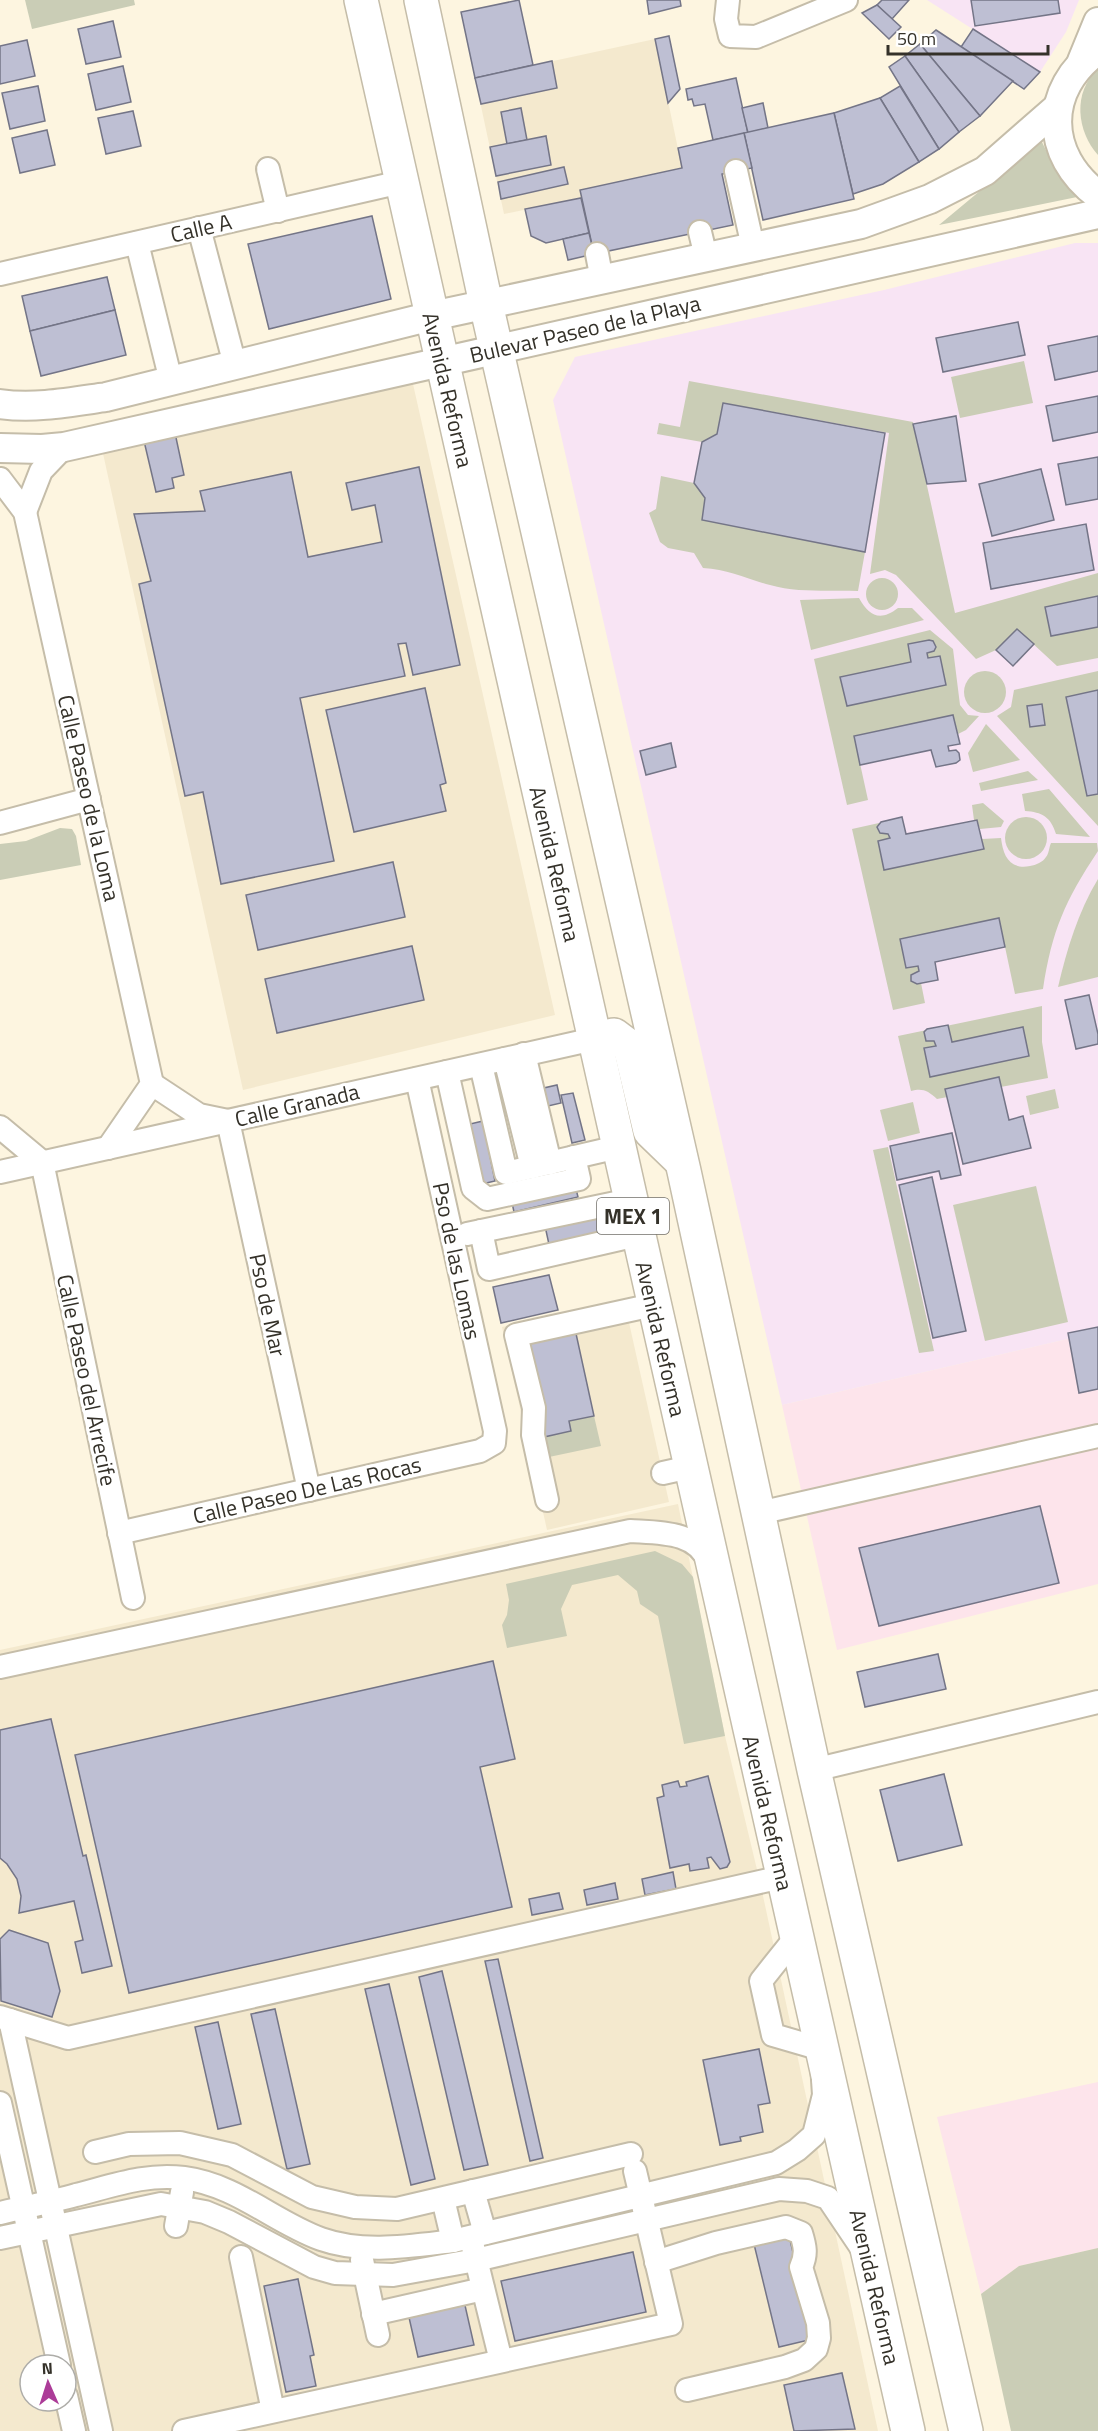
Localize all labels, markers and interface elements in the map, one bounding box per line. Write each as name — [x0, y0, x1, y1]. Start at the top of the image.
scale bar — [888, 18, 1048, 56]
text: 50 m — [897, 25, 936, 52]
street label: Calle A — [167, 204, 235, 252]
street label: Bulevar Paseo de la Playa — [466, 286, 704, 372]
street label: Avenida Reforma — [414, 309, 482, 471]
street label: Calle Paseo de la Loma — [49, 691, 129, 905]
street label: Avenida Reforma — [521, 783, 589, 945]
street label: Calle Granada — [231, 1074, 363, 1136]
street label: Pso de las Lomas — [424, 1179, 490, 1343]
road number: MEX 1 — [597, 1198, 669, 1234]
street label: Pso de Mar — [241, 1250, 296, 1360]
street label: Avenida Reforma — [627, 1258, 695, 1420]
street label: Calle Paseo del Arrecife — [48, 1271, 126, 1489]
street label: Calle Paseo De Las Rocas — [189, 1447, 425, 1533]
street label: Avenida Reforma — [734, 1732, 802, 1894]
street label: Avenida Reforma — [841, 2206, 909, 2368]
north arrow — [18, 2353, 78, 2413]
text: N — [41, 2356, 53, 2380]

